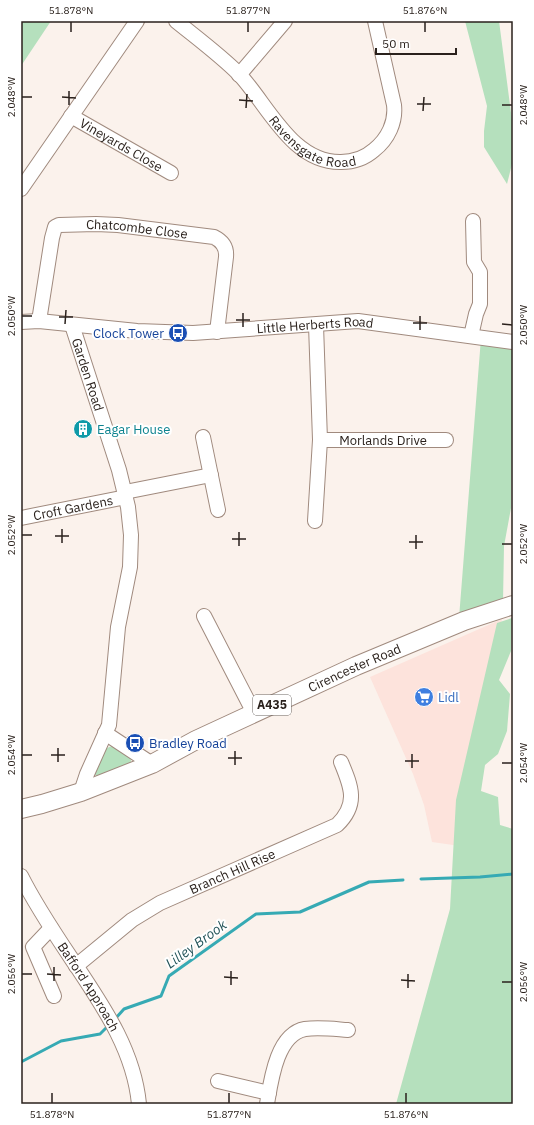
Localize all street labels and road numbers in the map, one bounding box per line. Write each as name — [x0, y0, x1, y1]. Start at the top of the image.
street label: Ravensgate Road — [265, 112, 358, 171]
street label: Vineyards Close — [77, 115, 166, 176]
street label: Chatcombe Close — [86, 216, 189, 243]
street label: Little Herberts Road — [256, 313, 374, 337]
street label: Garden Road — [68, 336, 107, 413]
street label: Morlands Drive — [339, 432, 427, 449]
street label: Croft Gardens — [32, 492, 114, 524]
street label: Cirencester Road — [305, 640, 404, 696]
road number: A435 — [253, 695, 291, 715]
street label: Branch Hill Rise — [187, 845, 278, 898]
street label: Bafford Approach — [54, 939, 123, 1035]

